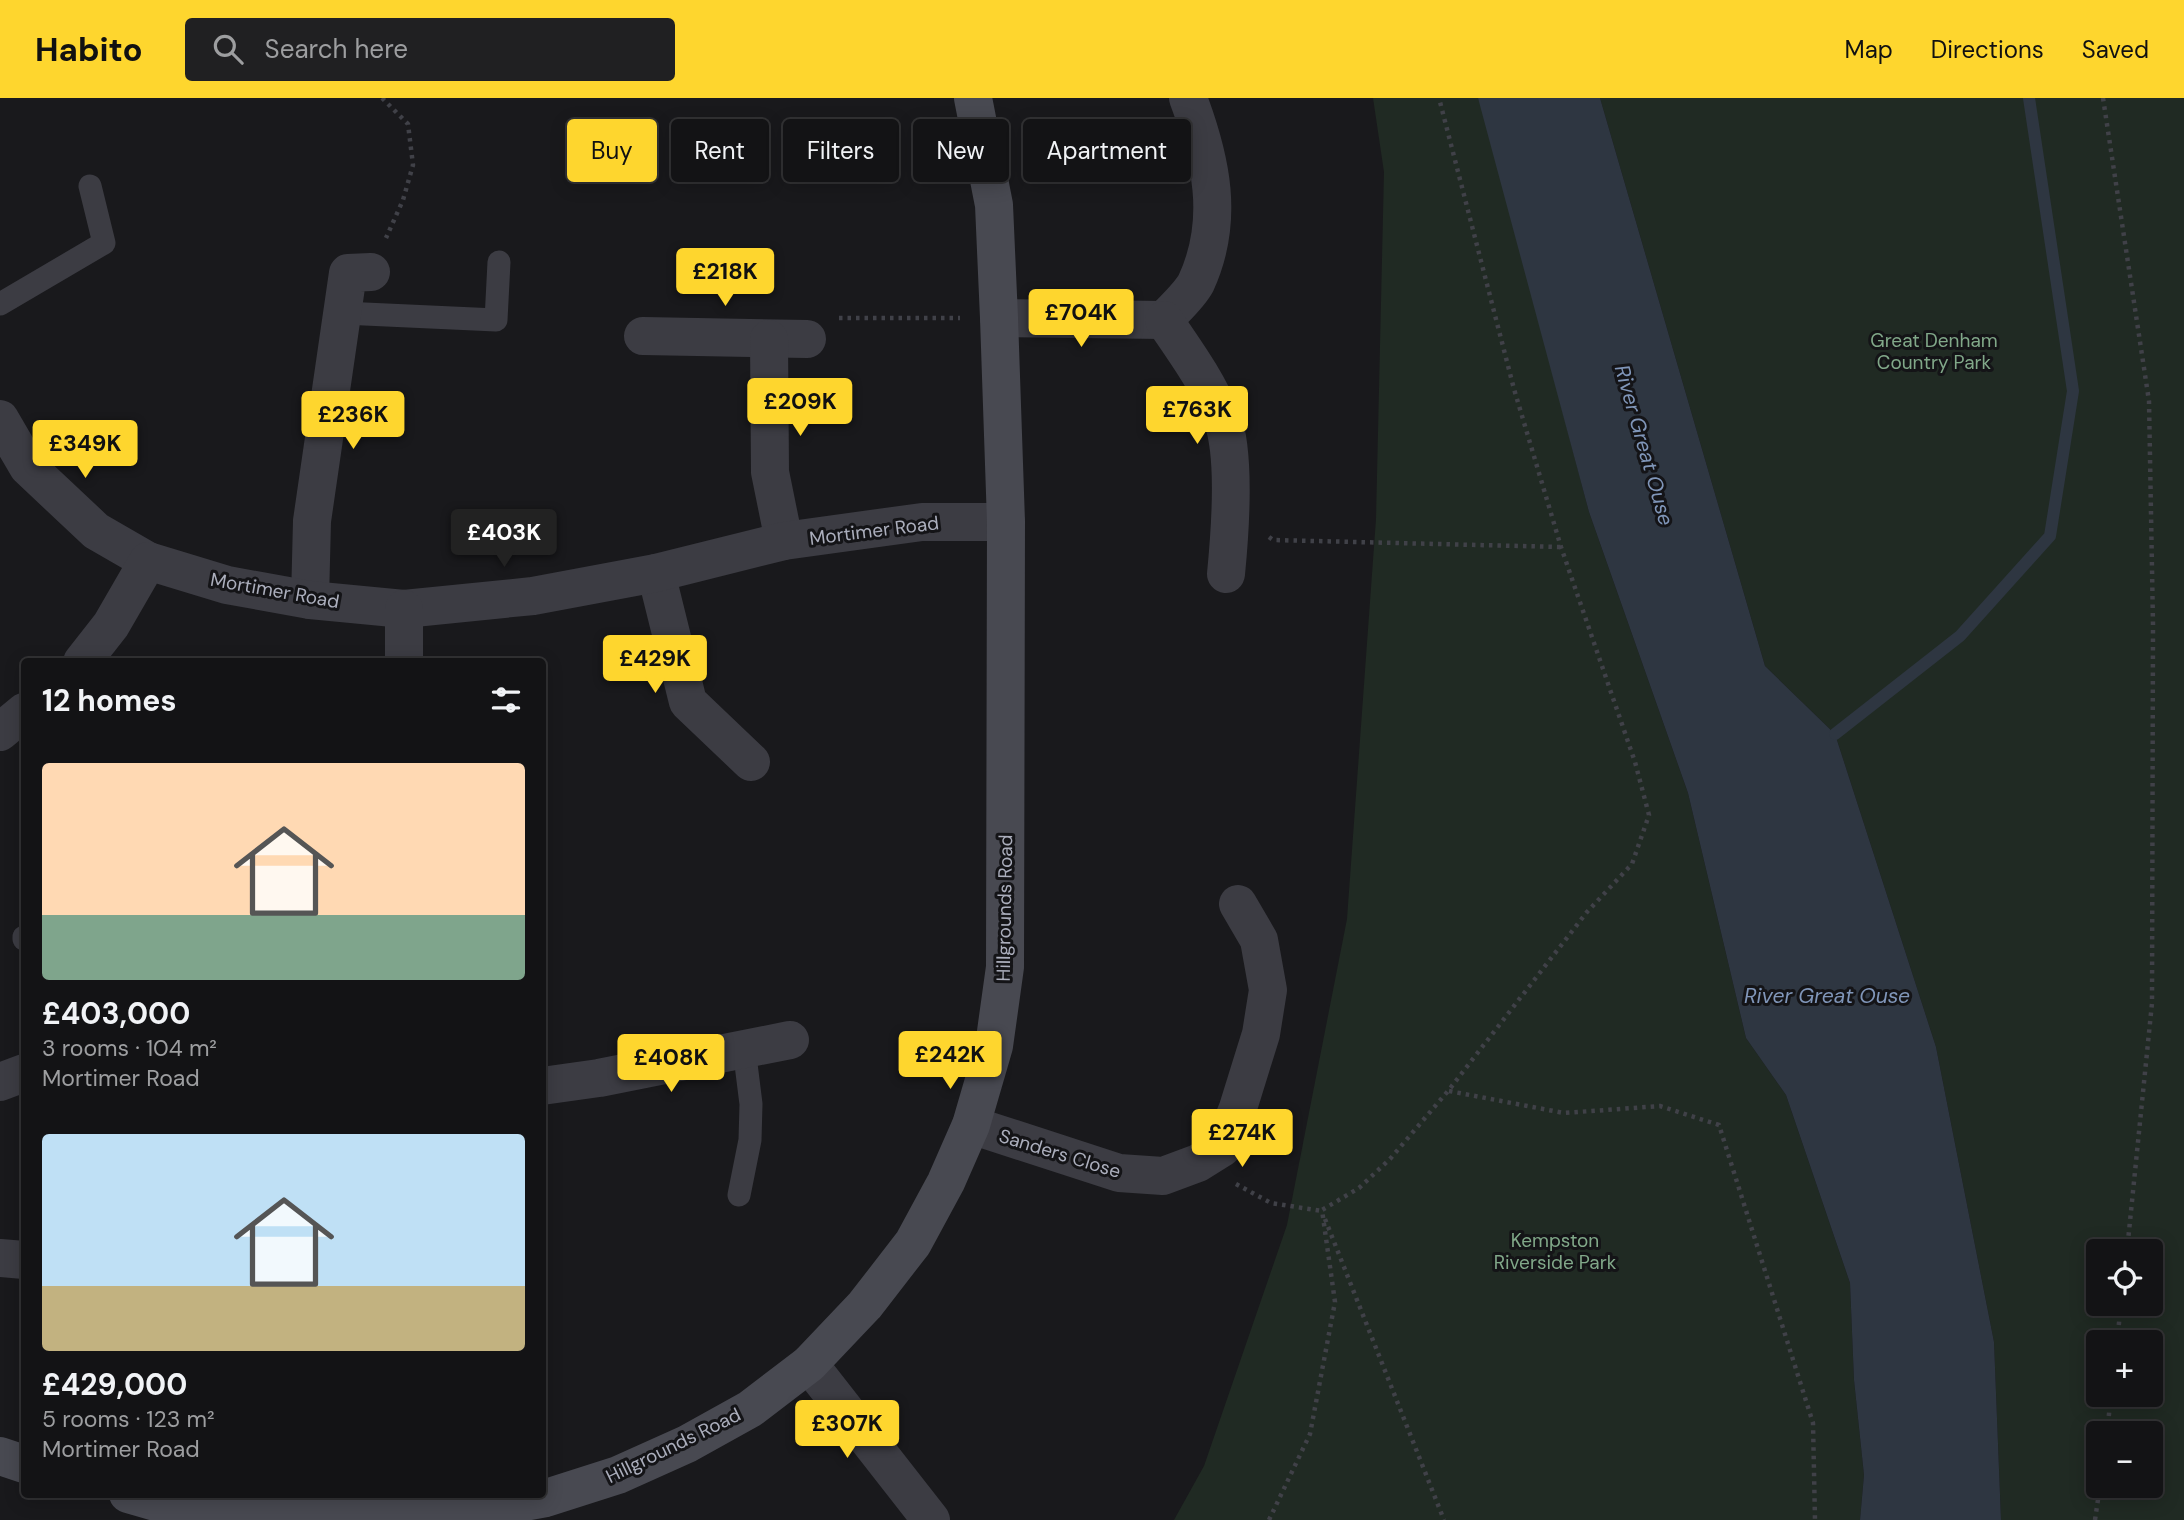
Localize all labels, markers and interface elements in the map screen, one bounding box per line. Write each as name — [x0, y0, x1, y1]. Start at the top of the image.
search box — [185, 18, 675, 81]
text: Habito — [35, 28, 143, 71]
icon: search — [209, 30, 247, 68]
text: Search here — [265, 32, 408, 66]
text: Map — [1845, 34, 1893, 65]
text: Directions — [1931, 34, 2044, 65]
text: Saved — [2082, 34, 2149, 65]
chip: Buy — [567, 119, 657, 182]
chip: Rent — [671, 119, 769, 182]
chip: Filters — [783, 119, 899, 182]
chip: New — [913, 119, 1009, 182]
chip: Apartment — [1023, 119, 1191, 182]
pin: £218K — [676, 248, 774, 308]
text: £218K — [692, 256, 758, 286]
pin: £704K — [1032, 289, 1130, 349]
text: £704K — [1045, 297, 1117, 327]
park label: Great Denham Country Park — [1870, 328, 1998, 375]
water label: River Great Ouse — [1608, 361, 1680, 529]
pin: £209K — [751, 378, 849, 438]
text: £209K — [763, 386, 837, 416]
pin: £763K — [1148, 386, 1246, 446]
pin: £236K — [304, 392, 402, 451]
text: £763K — [1162, 394, 1232, 424]
text: £236K — [317, 399, 389, 429]
pin: £349K — [36, 420, 134, 480]
text: £349K — [49, 428, 121, 458]
pin: £403K — [455, 510, 553, 569]
street label: Mortimer Road — [808, 510, 940, 551]
text: £403K — [467, 517, 541, 547]
street label: Mortimer Road — [209, 567, 341, 614]
pin: £429K — [606, 636, 704, 695]
text: £429K — [619, 643, 691, 673]
text: 12 homes — [42, 681, 176, 720]
icon: filters — [487, 681, 525, 719]
icon: home — [221, 808, 347, 934]
street label: Hillgrounds Road — [991, 834, 1018, 982]
water label: River Great Ouse — [1744, 982, 1910, 1010]
text: £403,000 — [42, 994, 190, 1033]
pin: £242K — [901, 1032, 999, 1091]
text: 3 rooms · 104 m² — [42, 1033, 217, 1063]
pin: £408K — [622, 1034, 720, 1094]
text: £242K — [915, 1039, 985, 1069]
text: £408K — [633, 1042, 709, 1072]
text: Mortimer Road — [42, 1063, 200, 1093]
pin: £274K — [1193, 1110, 1291, 1169]
text: £274K — [1208, 1117, 1276, 1147]
street label: Sanders Close — [996, 1123, 1124, 1184]
icon: home — [221, 1179, 347, 1305]
park label: Kempston Riverside Park — [1494, 1228, 1617, 1275]
map controls — [2086, 1239, 2163, 1498]
button: locate — [2086, 1239, 2163, 1316]
button: + — [2086, 1330, 2163, 1407]
text: £429,000 — [42, 1365, 187, 1404]
pin: £307K — [798, 1400, 896, 1460]
street label: Hillgrounds Road — [602, 1402, 745, 1489]
text: 5 rooms · 123 m² — [42, 1404, 215, 1434]
text: £307K — [811, 1408, 883, 1438]
button: − — [2086, 1421, 2163, 1498]
text: Mortimer Road — [42, 1434, 200, 1464]

